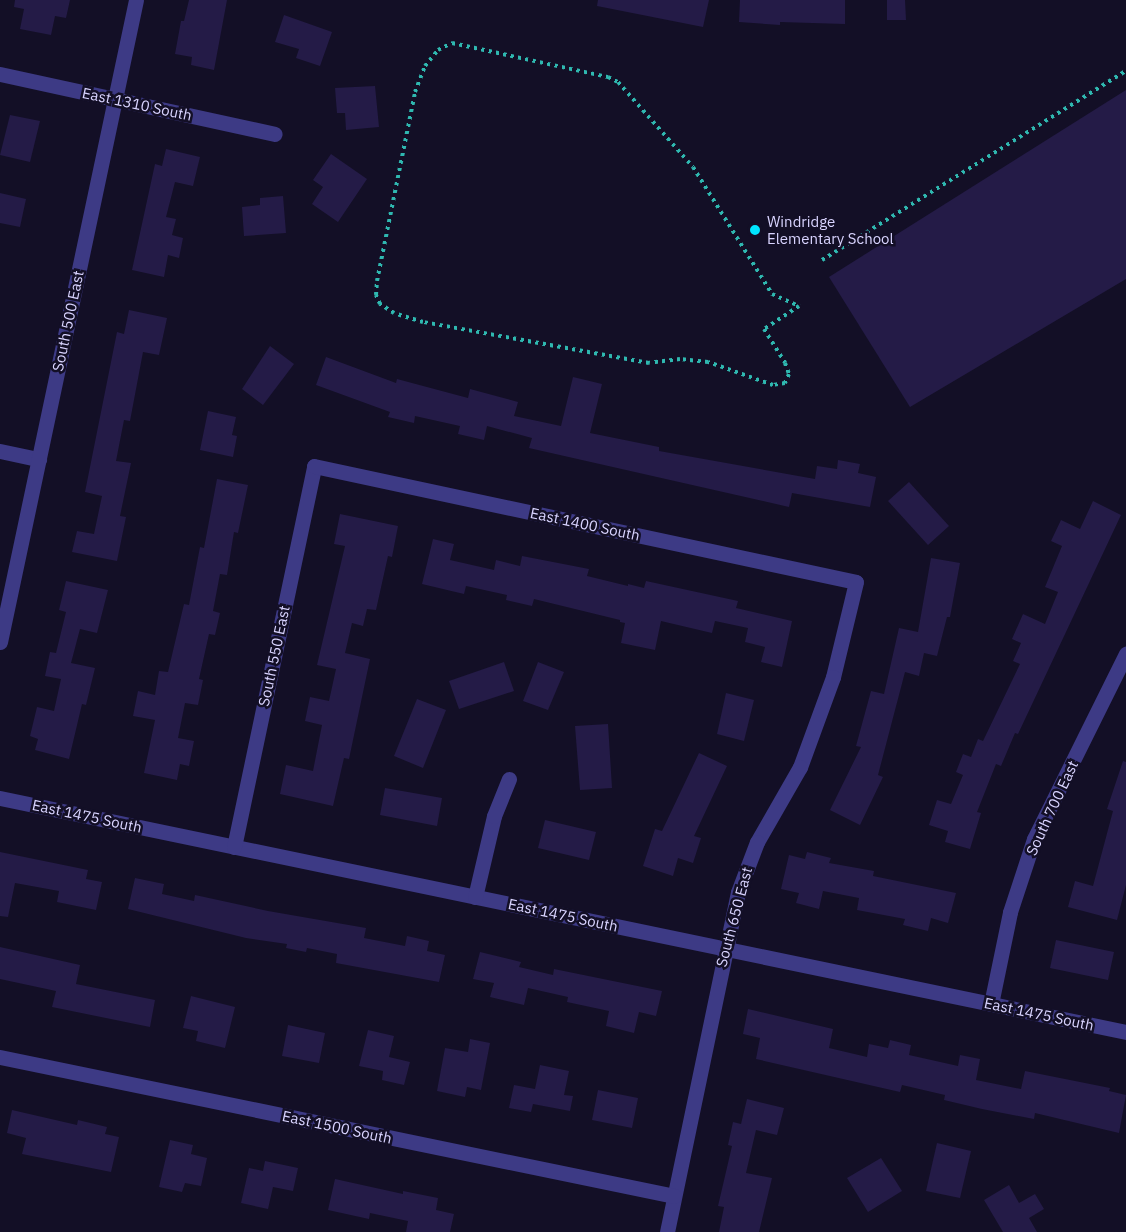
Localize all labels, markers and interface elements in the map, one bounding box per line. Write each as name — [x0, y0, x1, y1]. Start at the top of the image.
street label: East 1310 South — [80, 84, 194, 124]
place label: Windridge Elementary School — [767, 212, 894, 247]
marker: Windridge Elementary School — [748, 223, 762, 237]
street label: South 500 East — [49, 269, 87, 373]
street label: East 1400 South — [528, 504, 642, 544]
street label: South 550 East — [255, 604, 293, 708]
street label: South 700 East — [1022, 758, 1082, 858]
street label: East 1475 South — [30, 796, 144, 836]
street label: South 650 East — [712, 865, 756, 969]
street label: East 1475 South — [506, 895, 620, 935]
street label: East 1475 South — [982, 994, 1096, 1034]
street label: East 1500 South — [280, 1107, 394, 1147]

